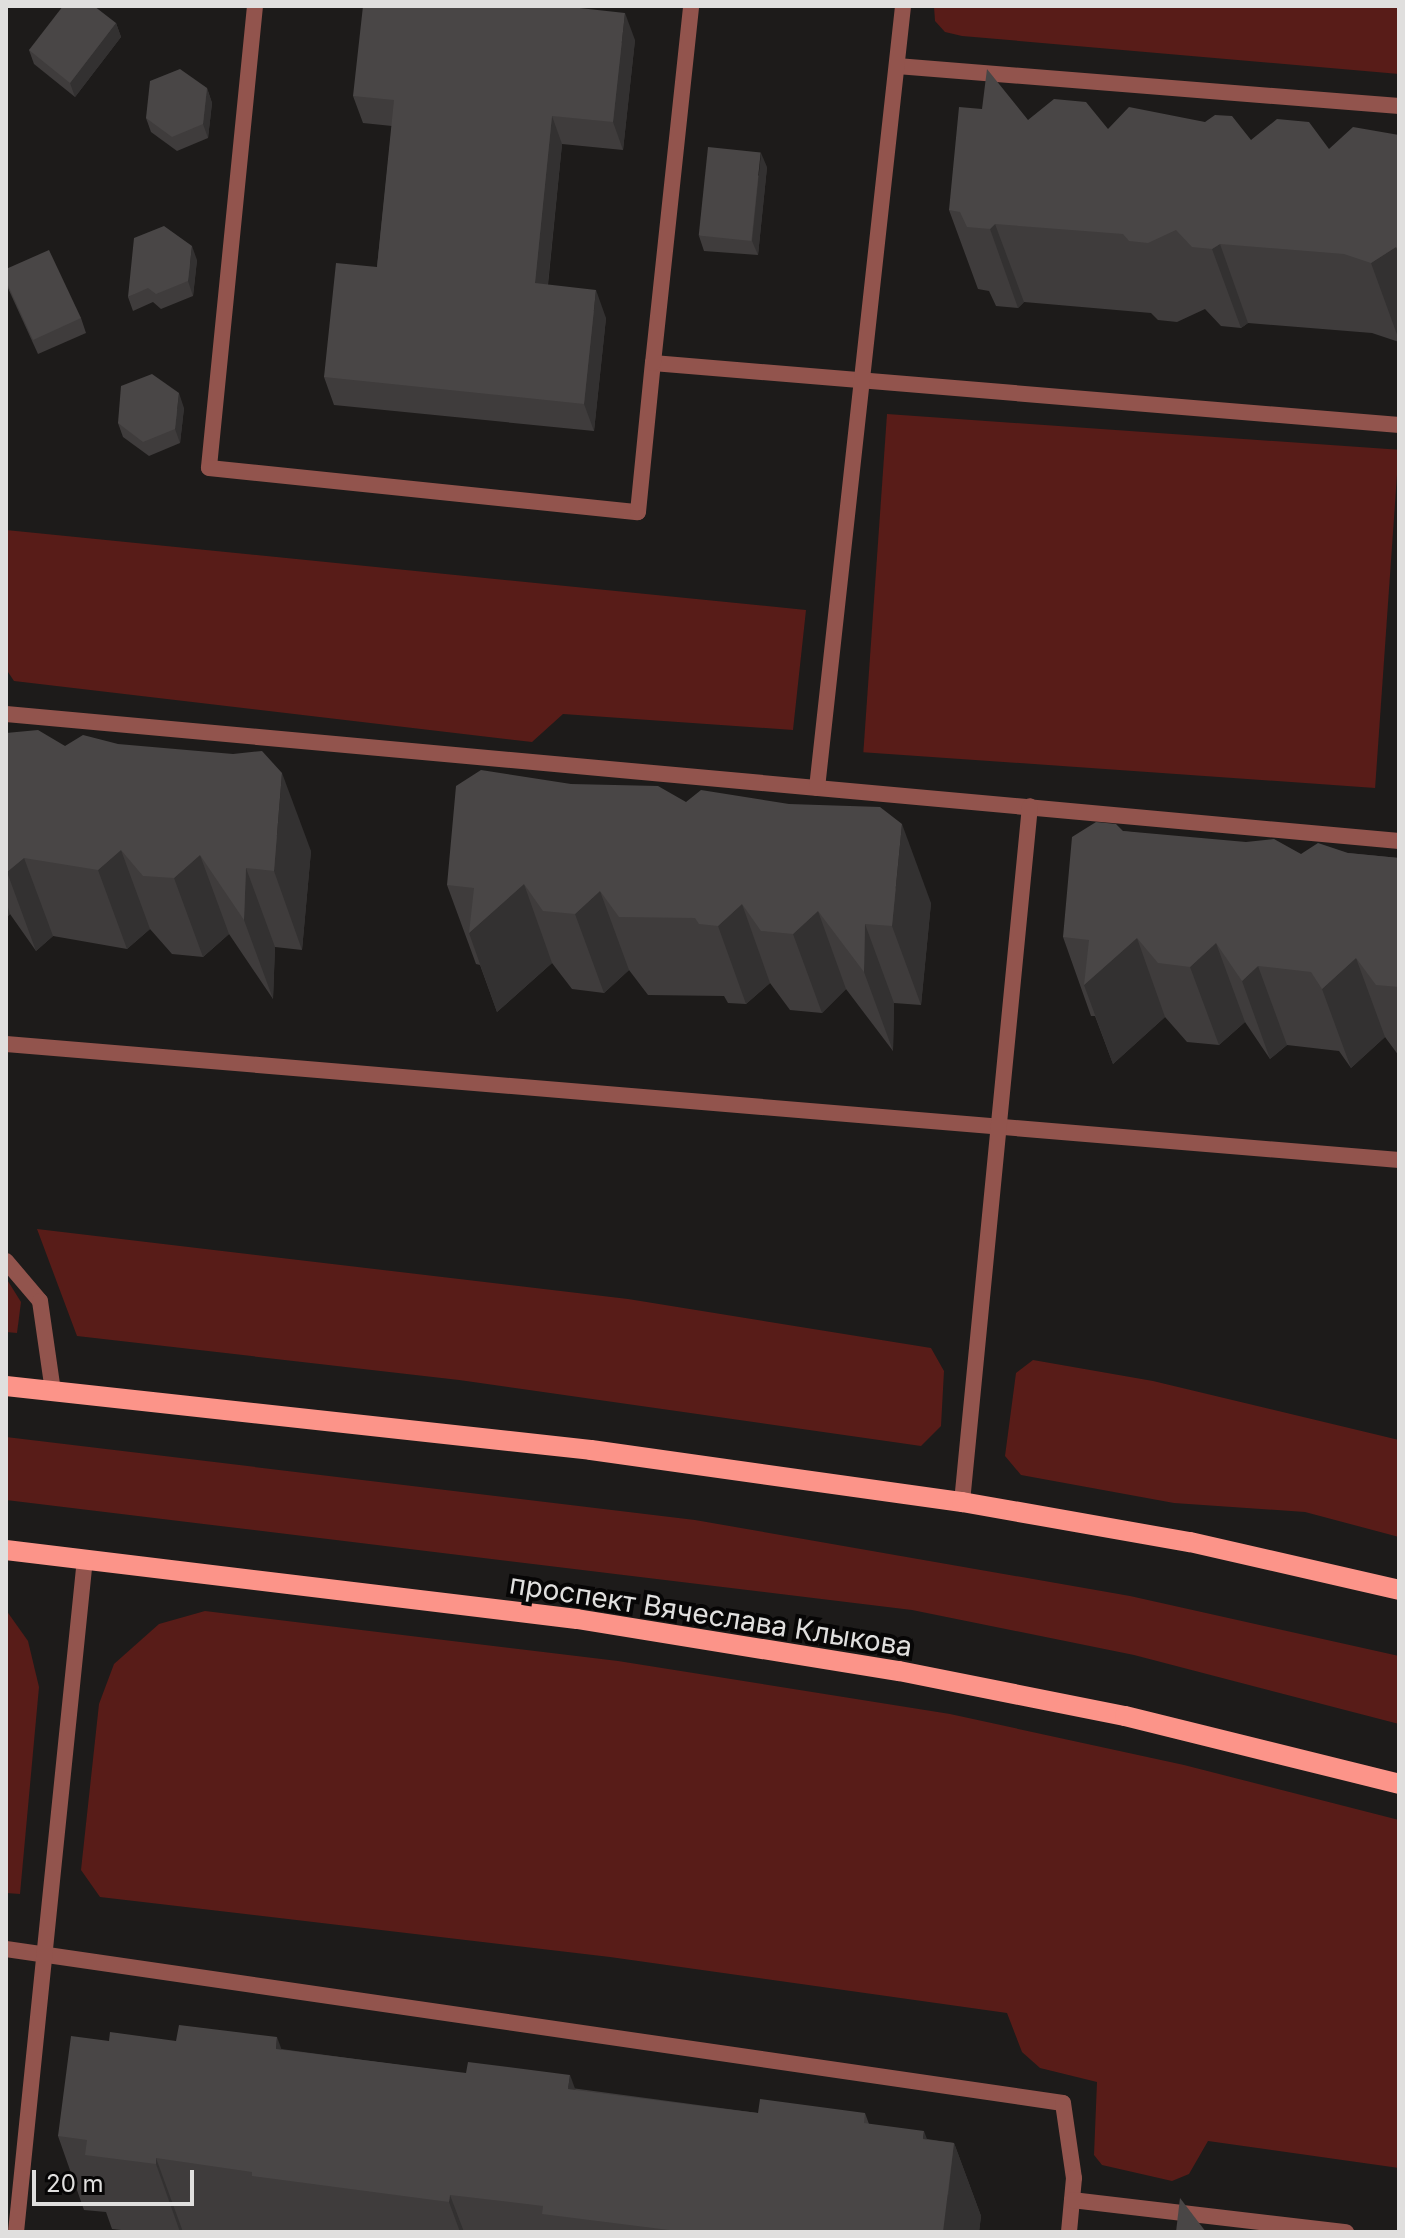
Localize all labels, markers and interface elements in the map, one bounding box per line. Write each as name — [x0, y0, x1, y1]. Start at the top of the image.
street label: проспект Вячеслава Клыкова — [507, 1567, 915, 1663]
scale bar — [36, 2154, 198, 2204]
text: 20 m — [46, 2169, 104, 2198]

